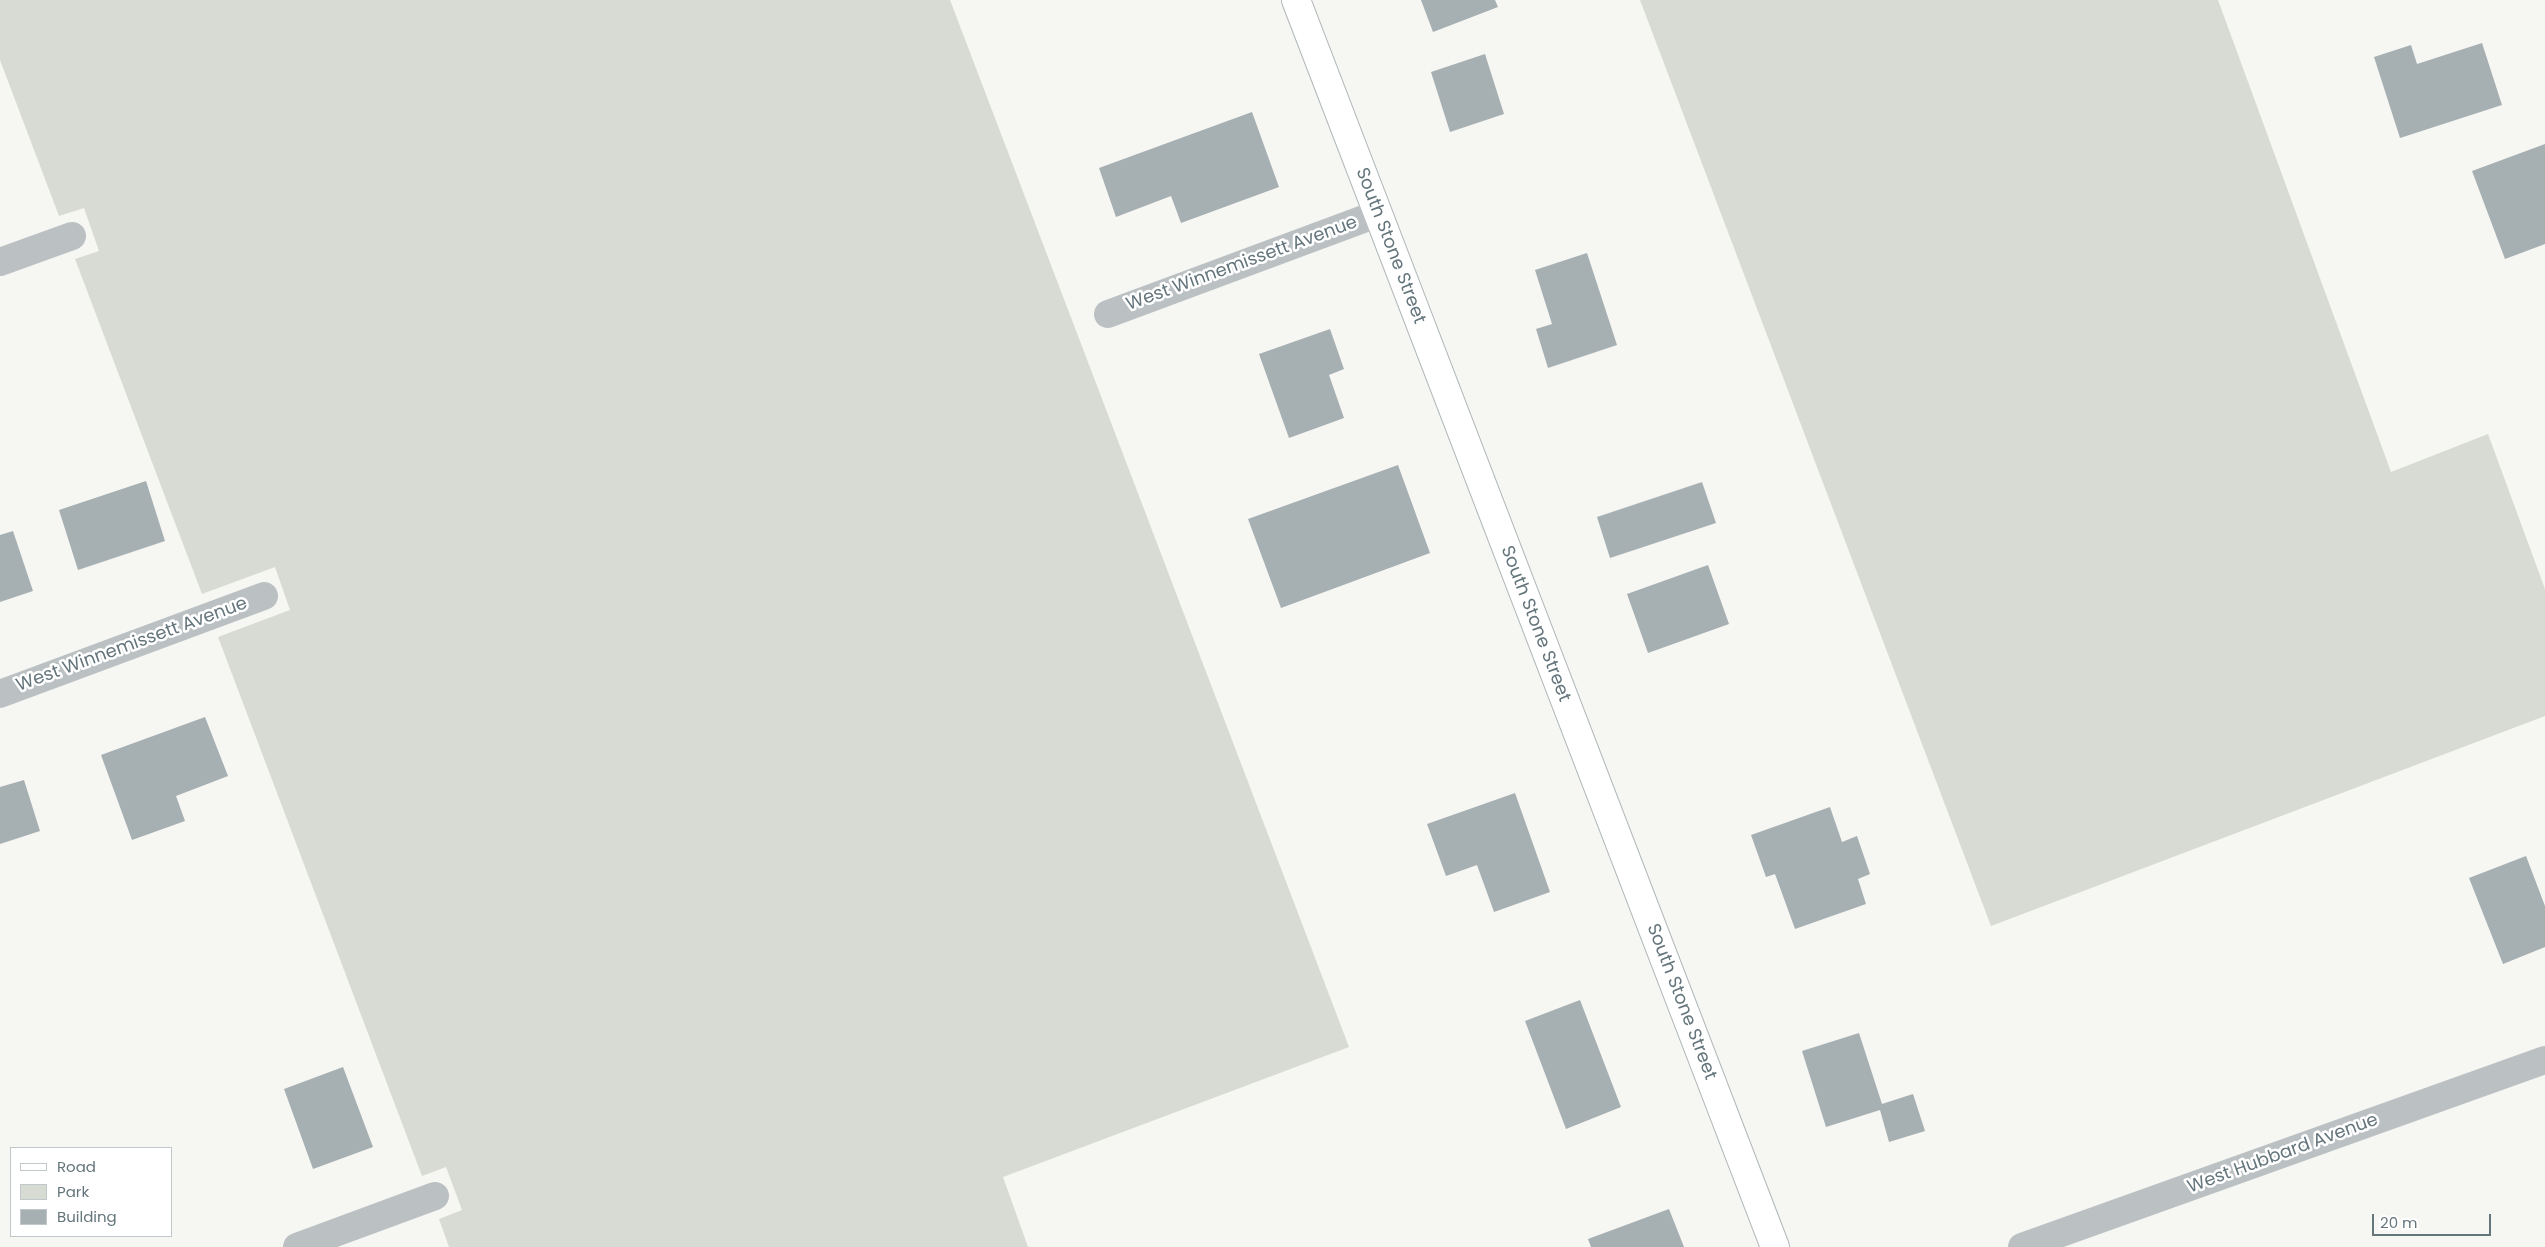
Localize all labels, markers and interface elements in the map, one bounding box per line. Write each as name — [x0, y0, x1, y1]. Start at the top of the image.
street label: South Stone Street — [1350, 165, 1430, 327]
street label: West Winnemissett Avenue — [1124, 212, 1360, 316]
street label: South Stone Street — [1495, 543, 1575, 705]
street label: West Winnemissett Avenue — [14, 593, 250, 697]
street label: South Stone Street — [1641, 921, 1721, 1083]
street label: West Hubbard Avenue — [2185, 1109, 2381, 1199]
legend — [10, 1147, 172, 1237]
text: Road — [57, 1156, 96, 1177]
text: Park — [57, 1181, 89, 1202]
scale bar — [2375, 1204, 2494, 1236]
text: Building — [57, 1206, 117, 1227]
text: 20 m — [2380, 1212, 2418, 1233]

